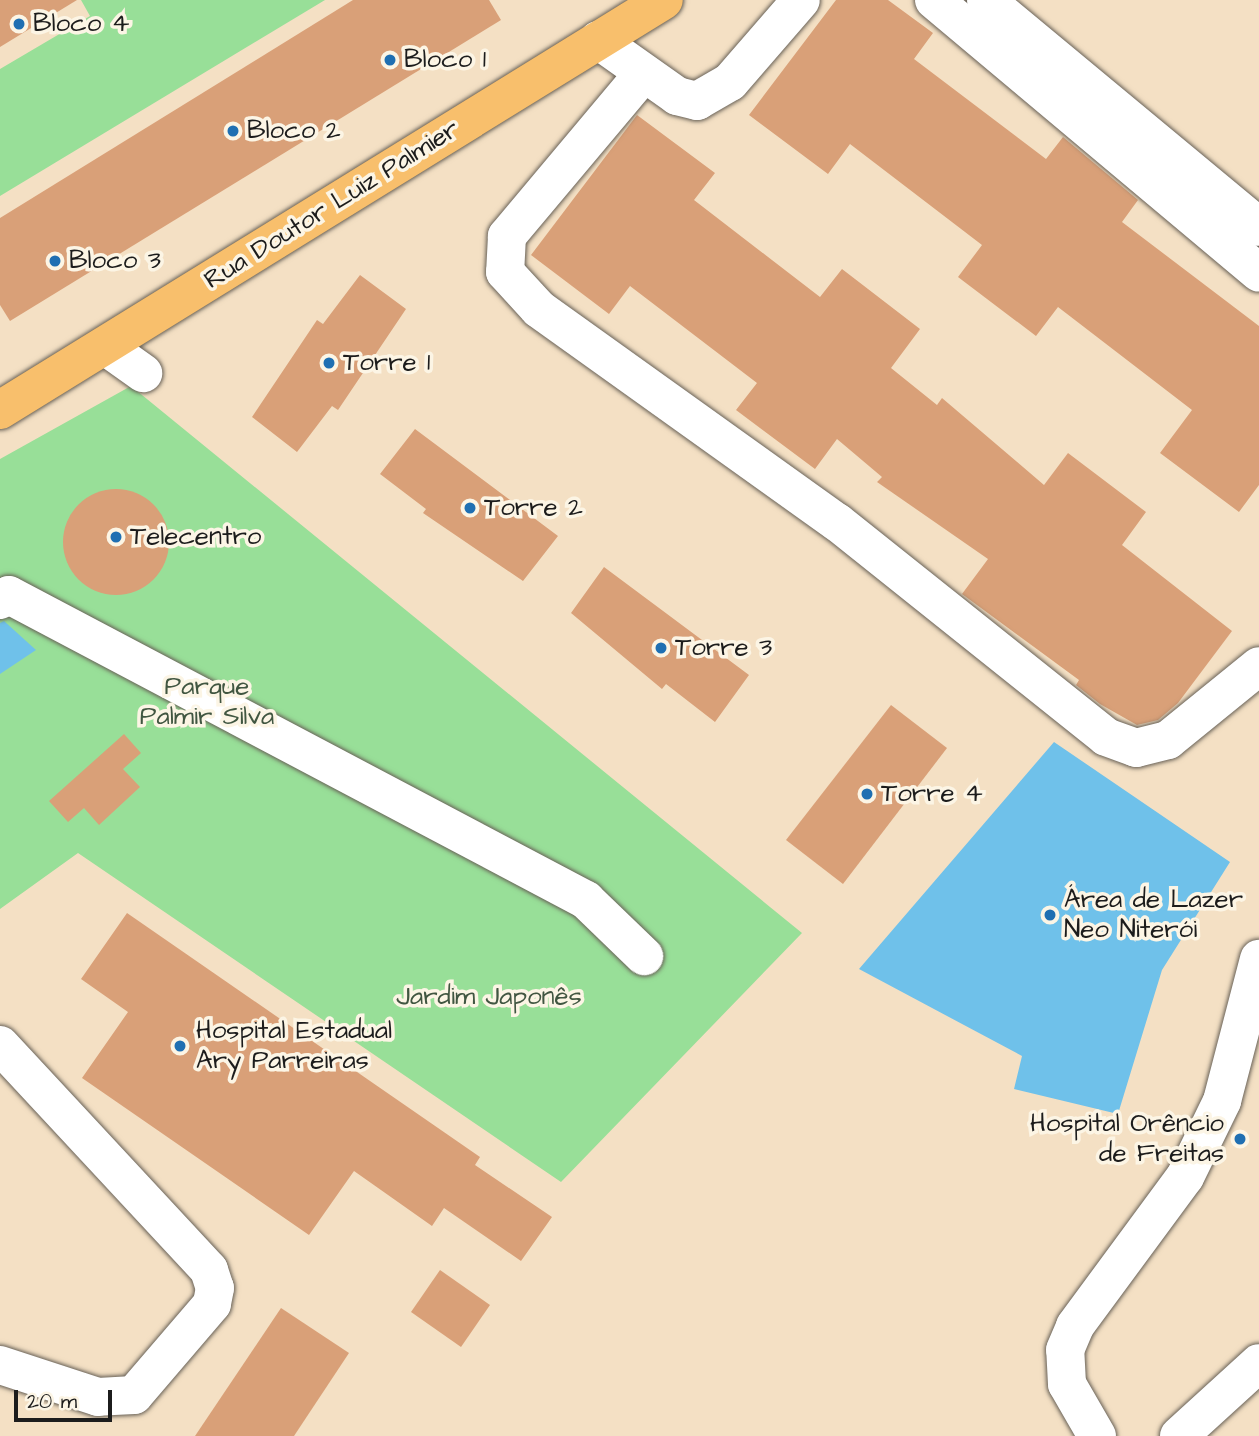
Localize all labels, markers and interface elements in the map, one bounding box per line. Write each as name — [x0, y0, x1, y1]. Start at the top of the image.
place label: Bloco 4 — [33, 8, 129, 40]
marker: Bloco 4 — [11, 16, 27, 32]
place label: Bloco 1 — [404, 44, 486, 76]
marker: Bloco 1 — [382, 52, 398, 68]
street label: Rua Doutor Luiz Palmier — [199, 114, 465, 296]
place label: Bloco 2 — [247, 115, 341, 147]
marker: Bloco 2 — [225, 123, 241, 139]
place label: Bloco 3 — [69, 245, 161, 277]
marker: Bloco 3 — [47, 253, 63, 269]
place label: Torre 1 — [343, 347, 430, 379]
marker: Torre 1 — [321, 355, 337, 371]
place label: Torre 2 — [484, 492, 583, 524]
marker: Torre 2 — [462, 500, 478, 516]
place label: Telecentro — [130, 521, 261, 553]
marker: Telecentro — [108, 529, 124, 545]
place label: Torre 3 — [675, 632, 772, 664]
marker: Torre 3 — [653, 640, 669, 656]
park label: Parque Palmir Silva — [140, 671, 274, 732]
place label: Torre 4 — [881, 778, 983, 810]
marker: Torre 4 — [859, 786, 875, 802]
place label: Área de Lazer Neo Niterói — [1064, 884, 1243, 946]
marker: Área de Lazer Neo Niterói — [1042, 907, 1058, 923]
park label: Jardim Japonês — [396, 981, 582, 1013]
place label: Hospital Estadual Ary Parreiras — [196, 1015, 392, 1076]
marker: Hospital Estadual Ary Parreiras — [170, 1036, 190, 1056]
place label: Hospital Orêncio de Freitas — [1030, 1108, 1224, 1170]
marker: Hospital Orêncio de Freitas — [1230, 1129, 1250, 1149]
scale bar — [18, 1376, 116, 1420]
text: 20 m — [27, 1387, 77, 1416]

